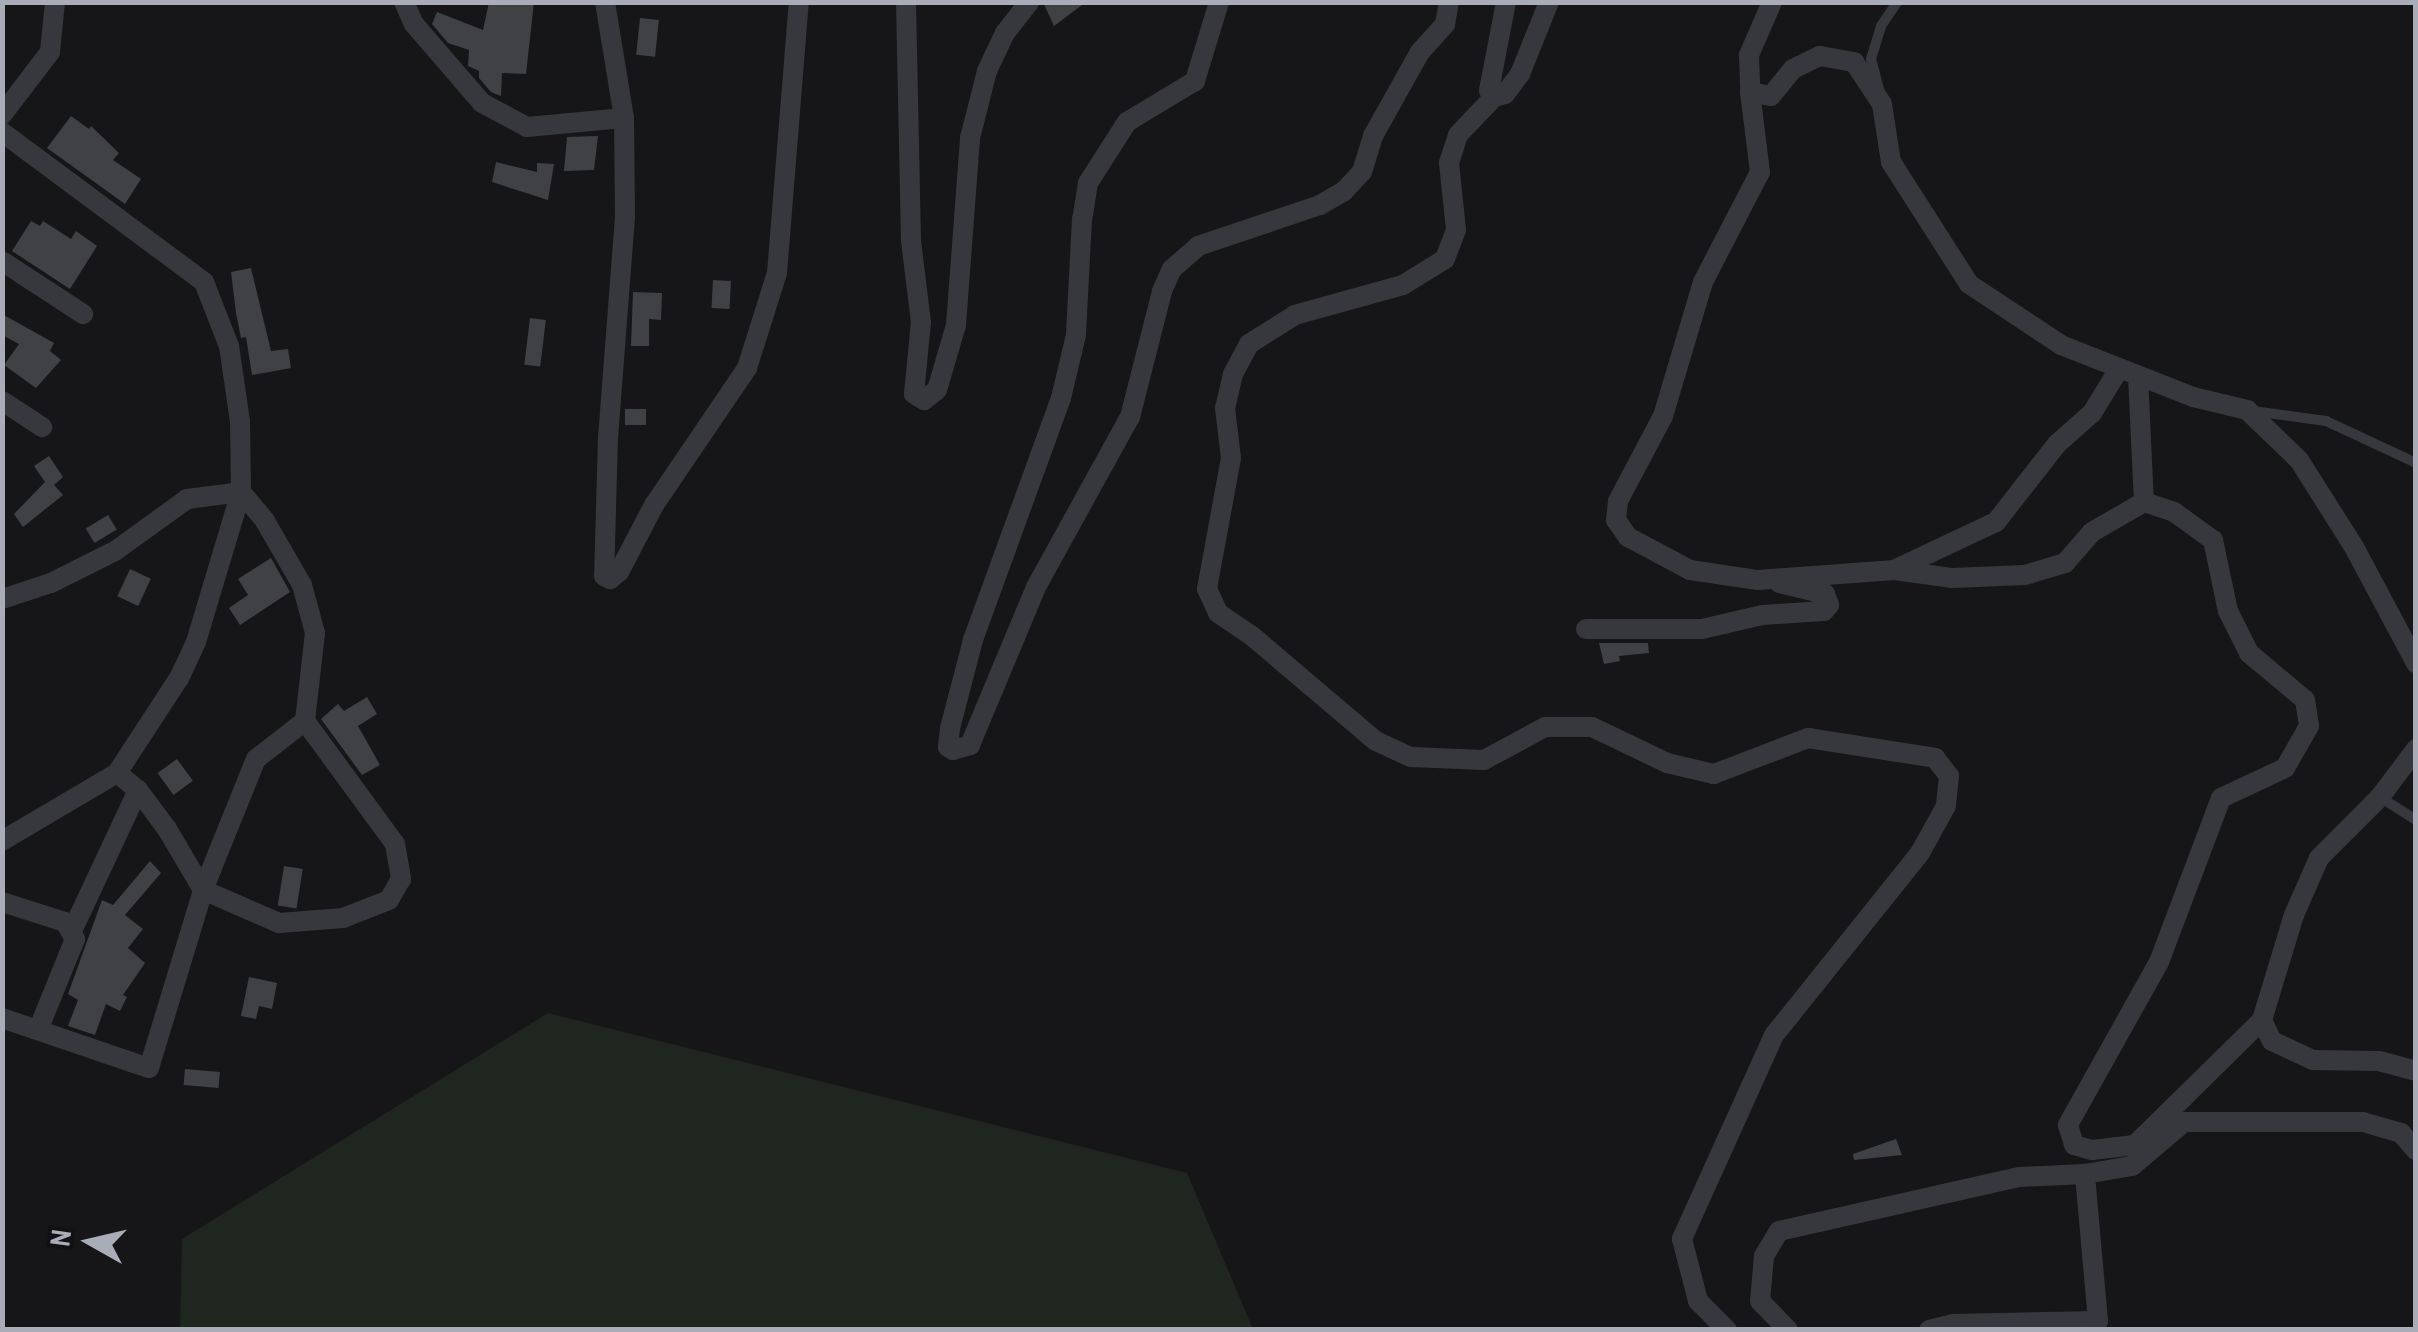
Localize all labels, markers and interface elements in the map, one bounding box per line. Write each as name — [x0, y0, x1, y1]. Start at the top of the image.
north arrow — [40, 1192, 140, 1292]
text: N — [40, 1227, 80, 1249]

